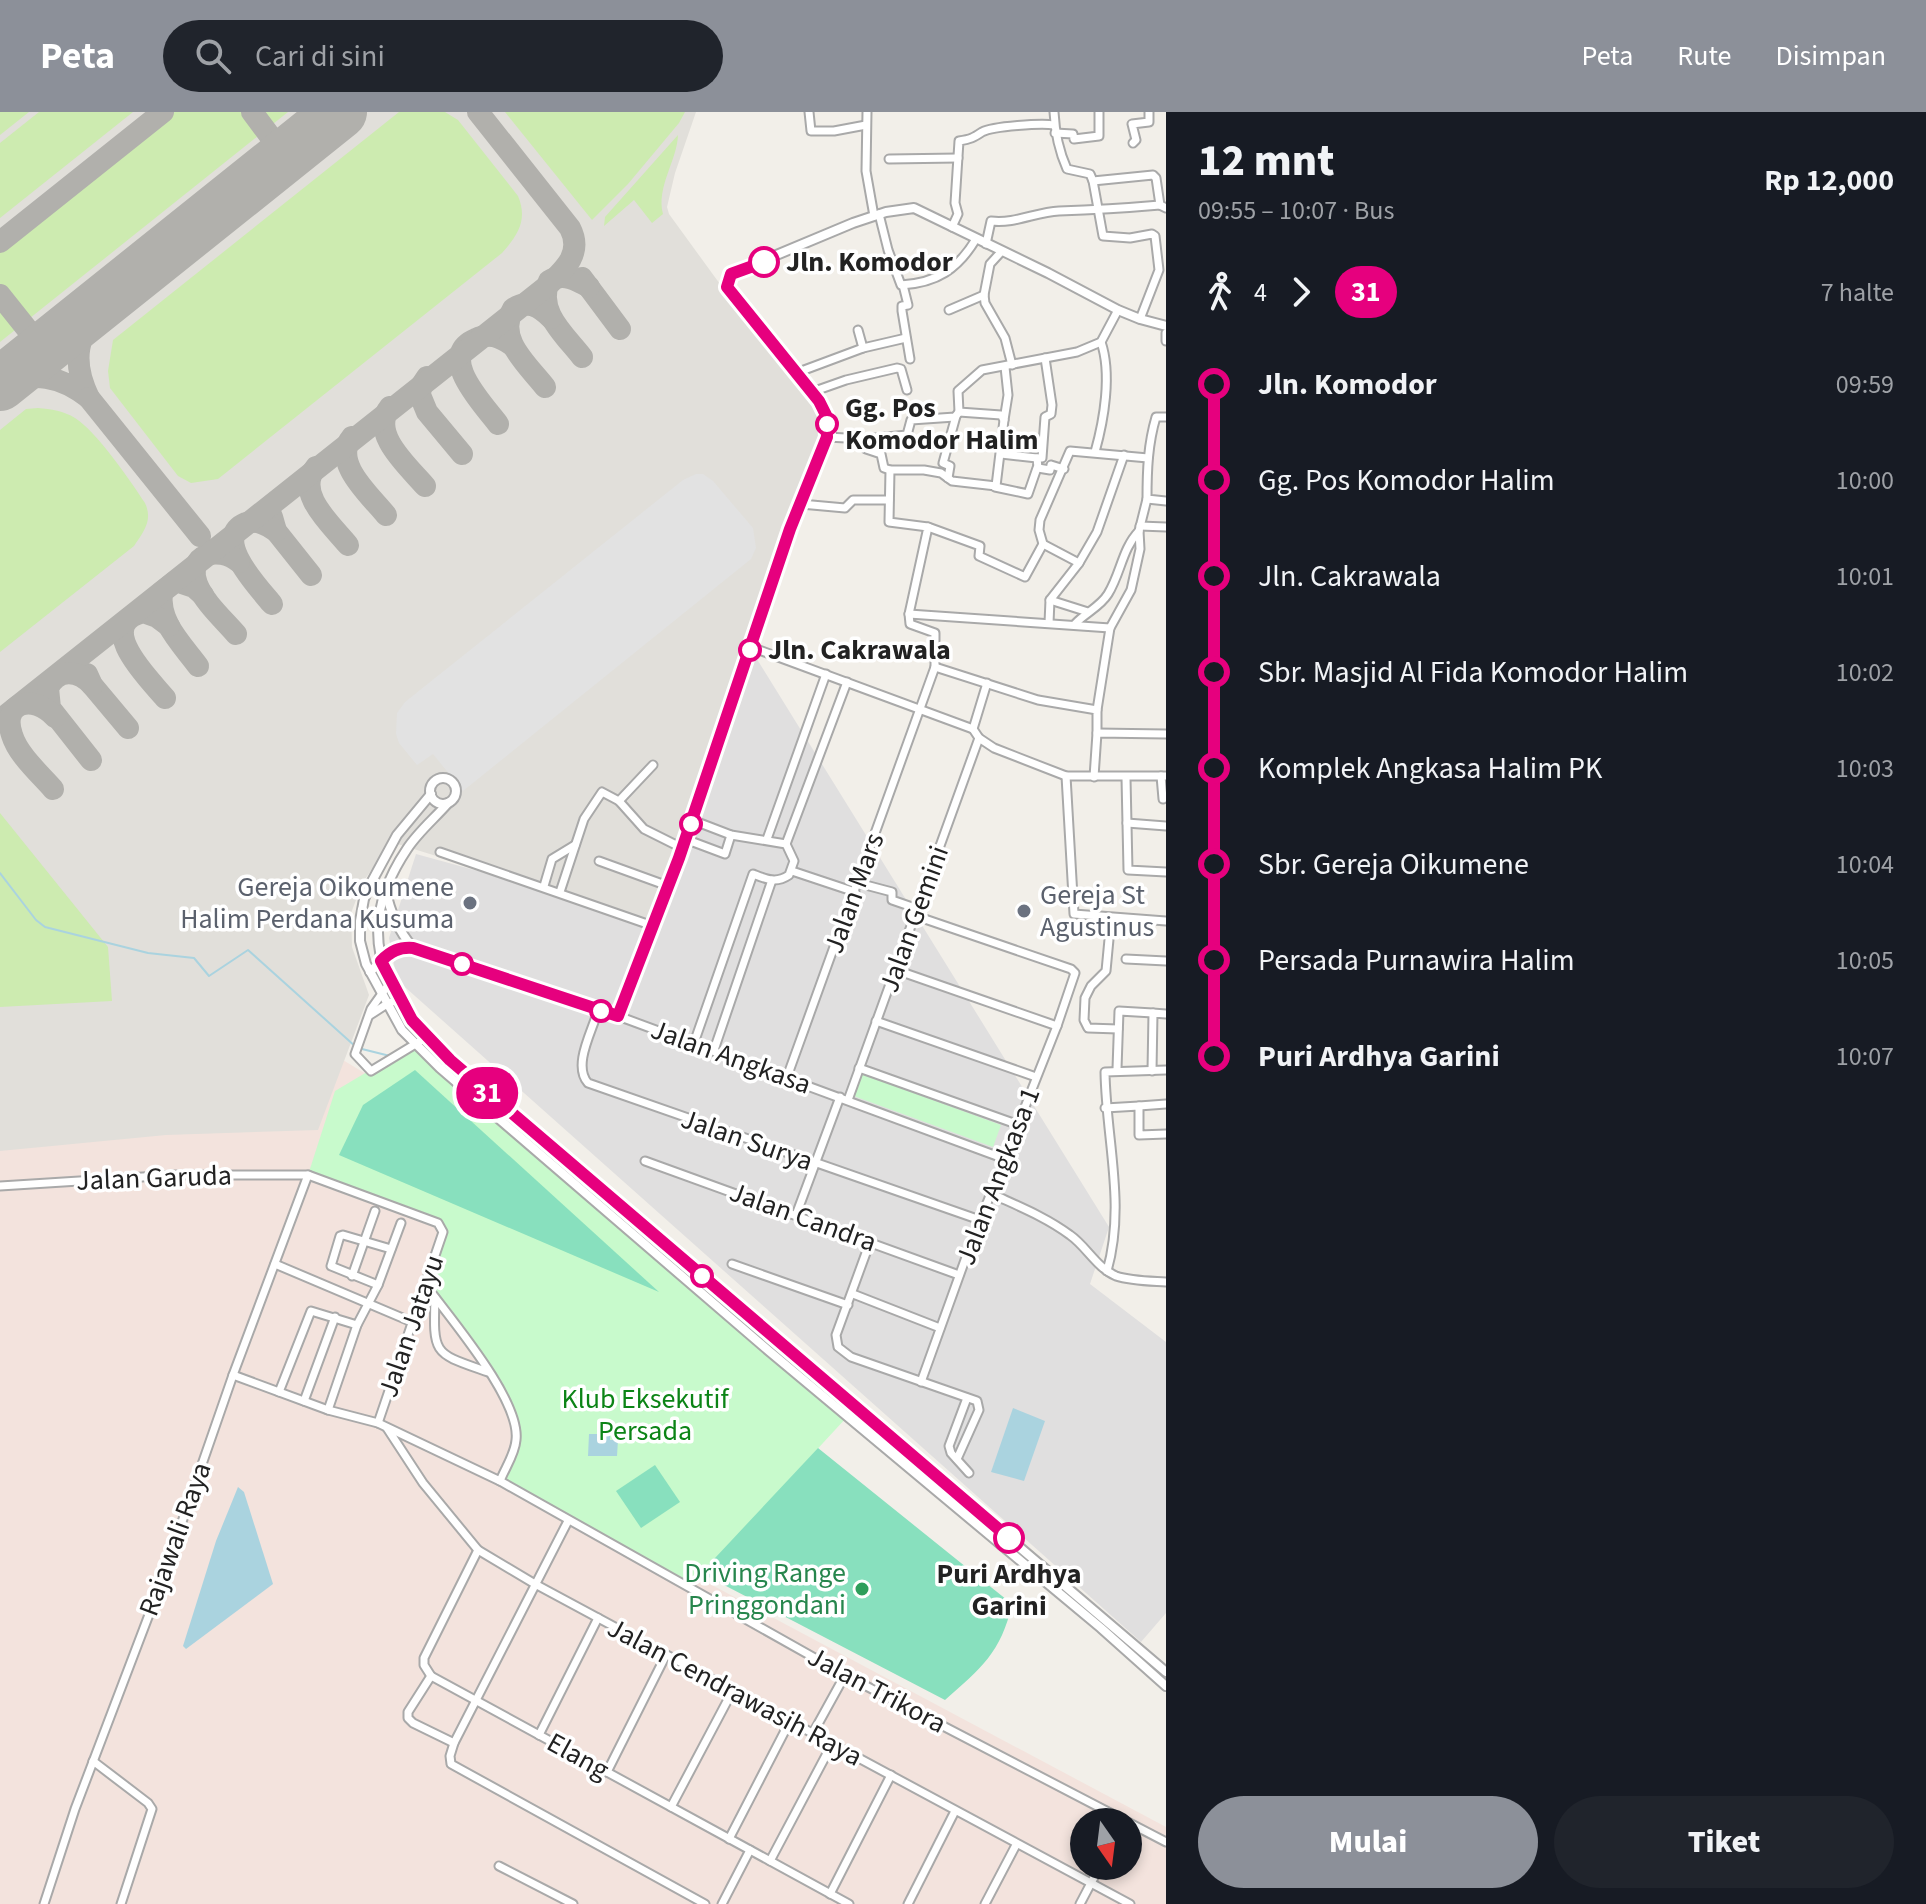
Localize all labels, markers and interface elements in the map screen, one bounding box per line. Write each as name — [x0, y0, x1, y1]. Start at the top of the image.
search box — [163, 20, 723, 92]
text: Peta — [40, 29, 115, 83]
icon: search — [191, 34, 235, 78]
text: Cari di sini — [255, 35, 385, 78]
text: Peta — [1582, 36, 1633, 76]
text: Rute — [1677, 36, 1731, 76]
text: Disimpan — [1775, 36, 1886, 76]
text: 12 mnt — [1198, 130, 1334, 193]
text: Rp 12,000 — [1764, 159, 1894, 202]
text: 09:55 – 10:07 · Bus — [1198, 192, 1394, 229]
place label: Jln. Komodor — [786, 242, 954, 282]
marker: Jln. Komodor — [749, 247, 779, 277]
icon: walk — [1198, 270, 1242, 314]
icon: forward — [1279, 270, 1323, 314]
text: 31 — [1351, 272, 1381, 312]
text: 4 — [1254, 274, 1267, 311]
text: 7 halte — [1821, 274, 1894, 311]
text: Jln. Komodor — [1258, 363, 1437, 406]
text: 09:59 — [1836, 366, 1894, 403]
place label: Gg. Pos Komodor Halim — [845, 388, 1039, 460]
marker: Gg. Pos Komodor Halim — [816, 413, 838, 435]
text: Gg. Pos Komodor Halim — [1258, 459, 1555, 502]
text: 10:00 — [1836, 462, 1894, 499]
text: Jln. Cakrawala — [1258, 555, 1441, 598]
text: 10:01 — [1836, 558, 1894, 595]
place label: Jln. Cakrawala — [768, 630, 951, 670]
marker: Jln. Cakrawala — [739, 639, 761, 661]
text: Sbr. Masjid Al Fida Komodor Halim — [1258, 651, 1688, 694]
text: 10:02 — [1836, 654, 1894, 691]
text: Komplek Angkasa Halim PK — [1258, 747, 1602, 790]
text: 10:03 — [1836, 750, 1894, 787]
unlabelled marker — [680, 813, 702, 835]
street label: Jalan Mars — [814, 827, 894, 959]
street label: Jalan Gemini — [869, 840, 959, 998]
text: Sbr. Gereja Oikumene — [1258, 843, 1529, 886]
text: 10:04 — [1836, 846, 1894, 883]
place label: Gereja Oikoumene Halim Perdana Kusuma — [180, 867, 454, 939]
place label: Gereja St Agustinus — [1040, 875, 1154, 947]
marker: Gereja Oikoumene Halim Perdana Kusuma — [461, 894, 479, 912]
marker: Gereja St Agustinus — [1015, 902, 1033, 920]
text: Persada Purnawira Halim — [1258, 939, 1575, 982]
text: 10:05 — [1836, 942, 1894, 979]
unlabelled marker — [451, 953, 473, 975]
unlabelled marker — [590, 1000, 612, 1022]
street label: Jalan Angkasa — [645, 1009, 817, 1105]
text: Puri Ardhya Garini — [1258, 1035, 1500, 1078]
text: 10:07 — [1836, 1038, 1894, 1075]
line badge: 31 — [451, 1067, 523, 1119]
text: 31 — [472, 1073, 502, 1113]
street label: Jalan Angkasa 1 — [946, 1081, 1050, 1271]
street label: Jalan Surya — [676, 1099, 818, 1181]
street label: Jalan Garuda — [76, 1155, 232, 1201]
street label: Jalan Candra — [724, 1172, 882, 1262]
street label: Jalan Jatayu — [368, 1249, 454, 1403]
unlabelled marker — [691, 1265, 713, 1287]
park label: Klub Eksekutif Persada — [561, 1379, 729, 1451]
street label: Rajawali Raya — [129, 1456, 221, 1622]
marker: Puri Ardhya Garini — [994, 1523, 1024, 1553]
place label: Driving Range Pringgondani — [684, 1553, 846, 1625]
place label: Puri Ardhya Garini — [937, 1554, 1081, 1626]
marker: Driving Range Pringgondani — [853, 1580, 871, 1598]
street label: Jalan Cendrawasih Raya — [600, 1608, 870, 1776]
street label: Jalan Trikora — [801, 1637, 953, 1743]
street label: Elang — [540, 1723, 616, 1789]
button: Mulai — [1198, 1796, 1538, 1888]
button: Tiket — [1554, 1796, 1894, 1888]
north arrow — [1070, 1808, 1142, 1880]
map controls — [1070, 1808, 1142, 1880]

